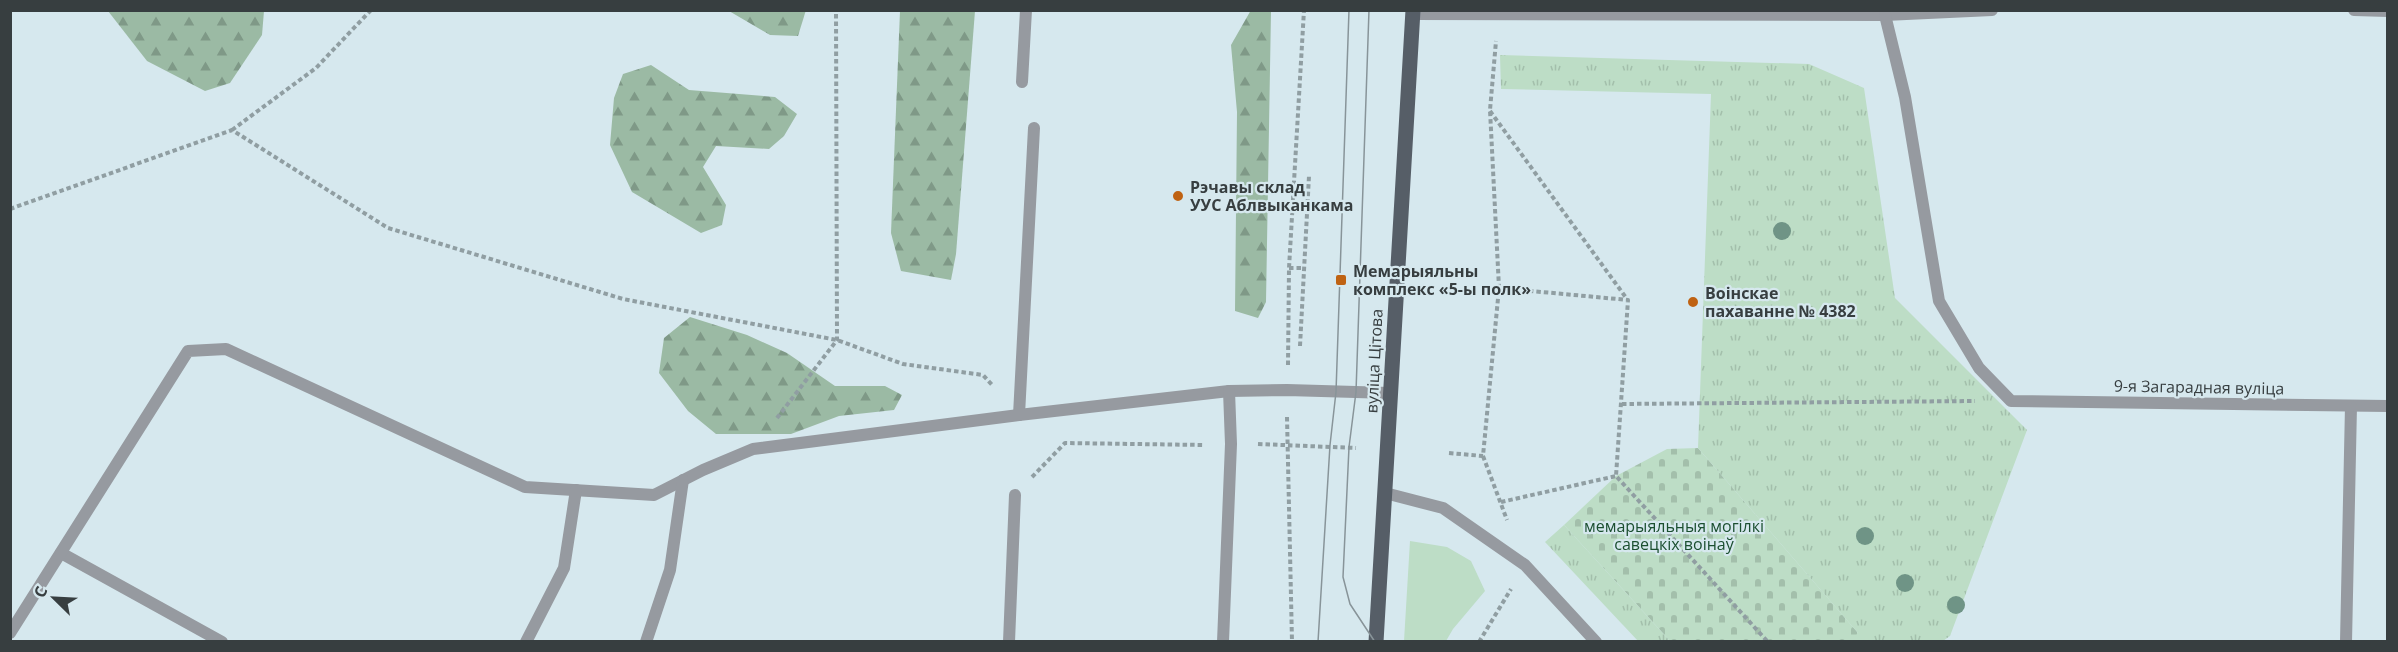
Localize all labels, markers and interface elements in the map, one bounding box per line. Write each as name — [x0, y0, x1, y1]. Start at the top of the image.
place label: Рэчавы склад УУС Аблвыканкама — [1190, 176, 1353, 216]
marker: Рэчавы склад УУС Аблвыканкама — [1171, 189, 1185, 203]
place label: Мемарыяльны комплекс «5-ы полк» — [1353, 260, 1531, 300]
marker: Мемарыяльны комплекс «5-ы полк» — [1334, 273, 1348, 287]
place label: Воінскае пахаванне № 4382 — [1705, 282, 1856, 322]
marker: Воінскае пахаванне № 4382 — [1686, 295, 1700, 309]
street label: вуліца Цітова — [1360, 308, 1388, 414]
street label: 9-я Загарадная вуліца — [2114, 375, 2284, 399]
park label: мемарыяльныя могілкі савецкіх воінаў — [1584, 515, 1764, 555]
north arrow — [24, 568, 84, 628]
text: С — [28, 583, 52, 601]

